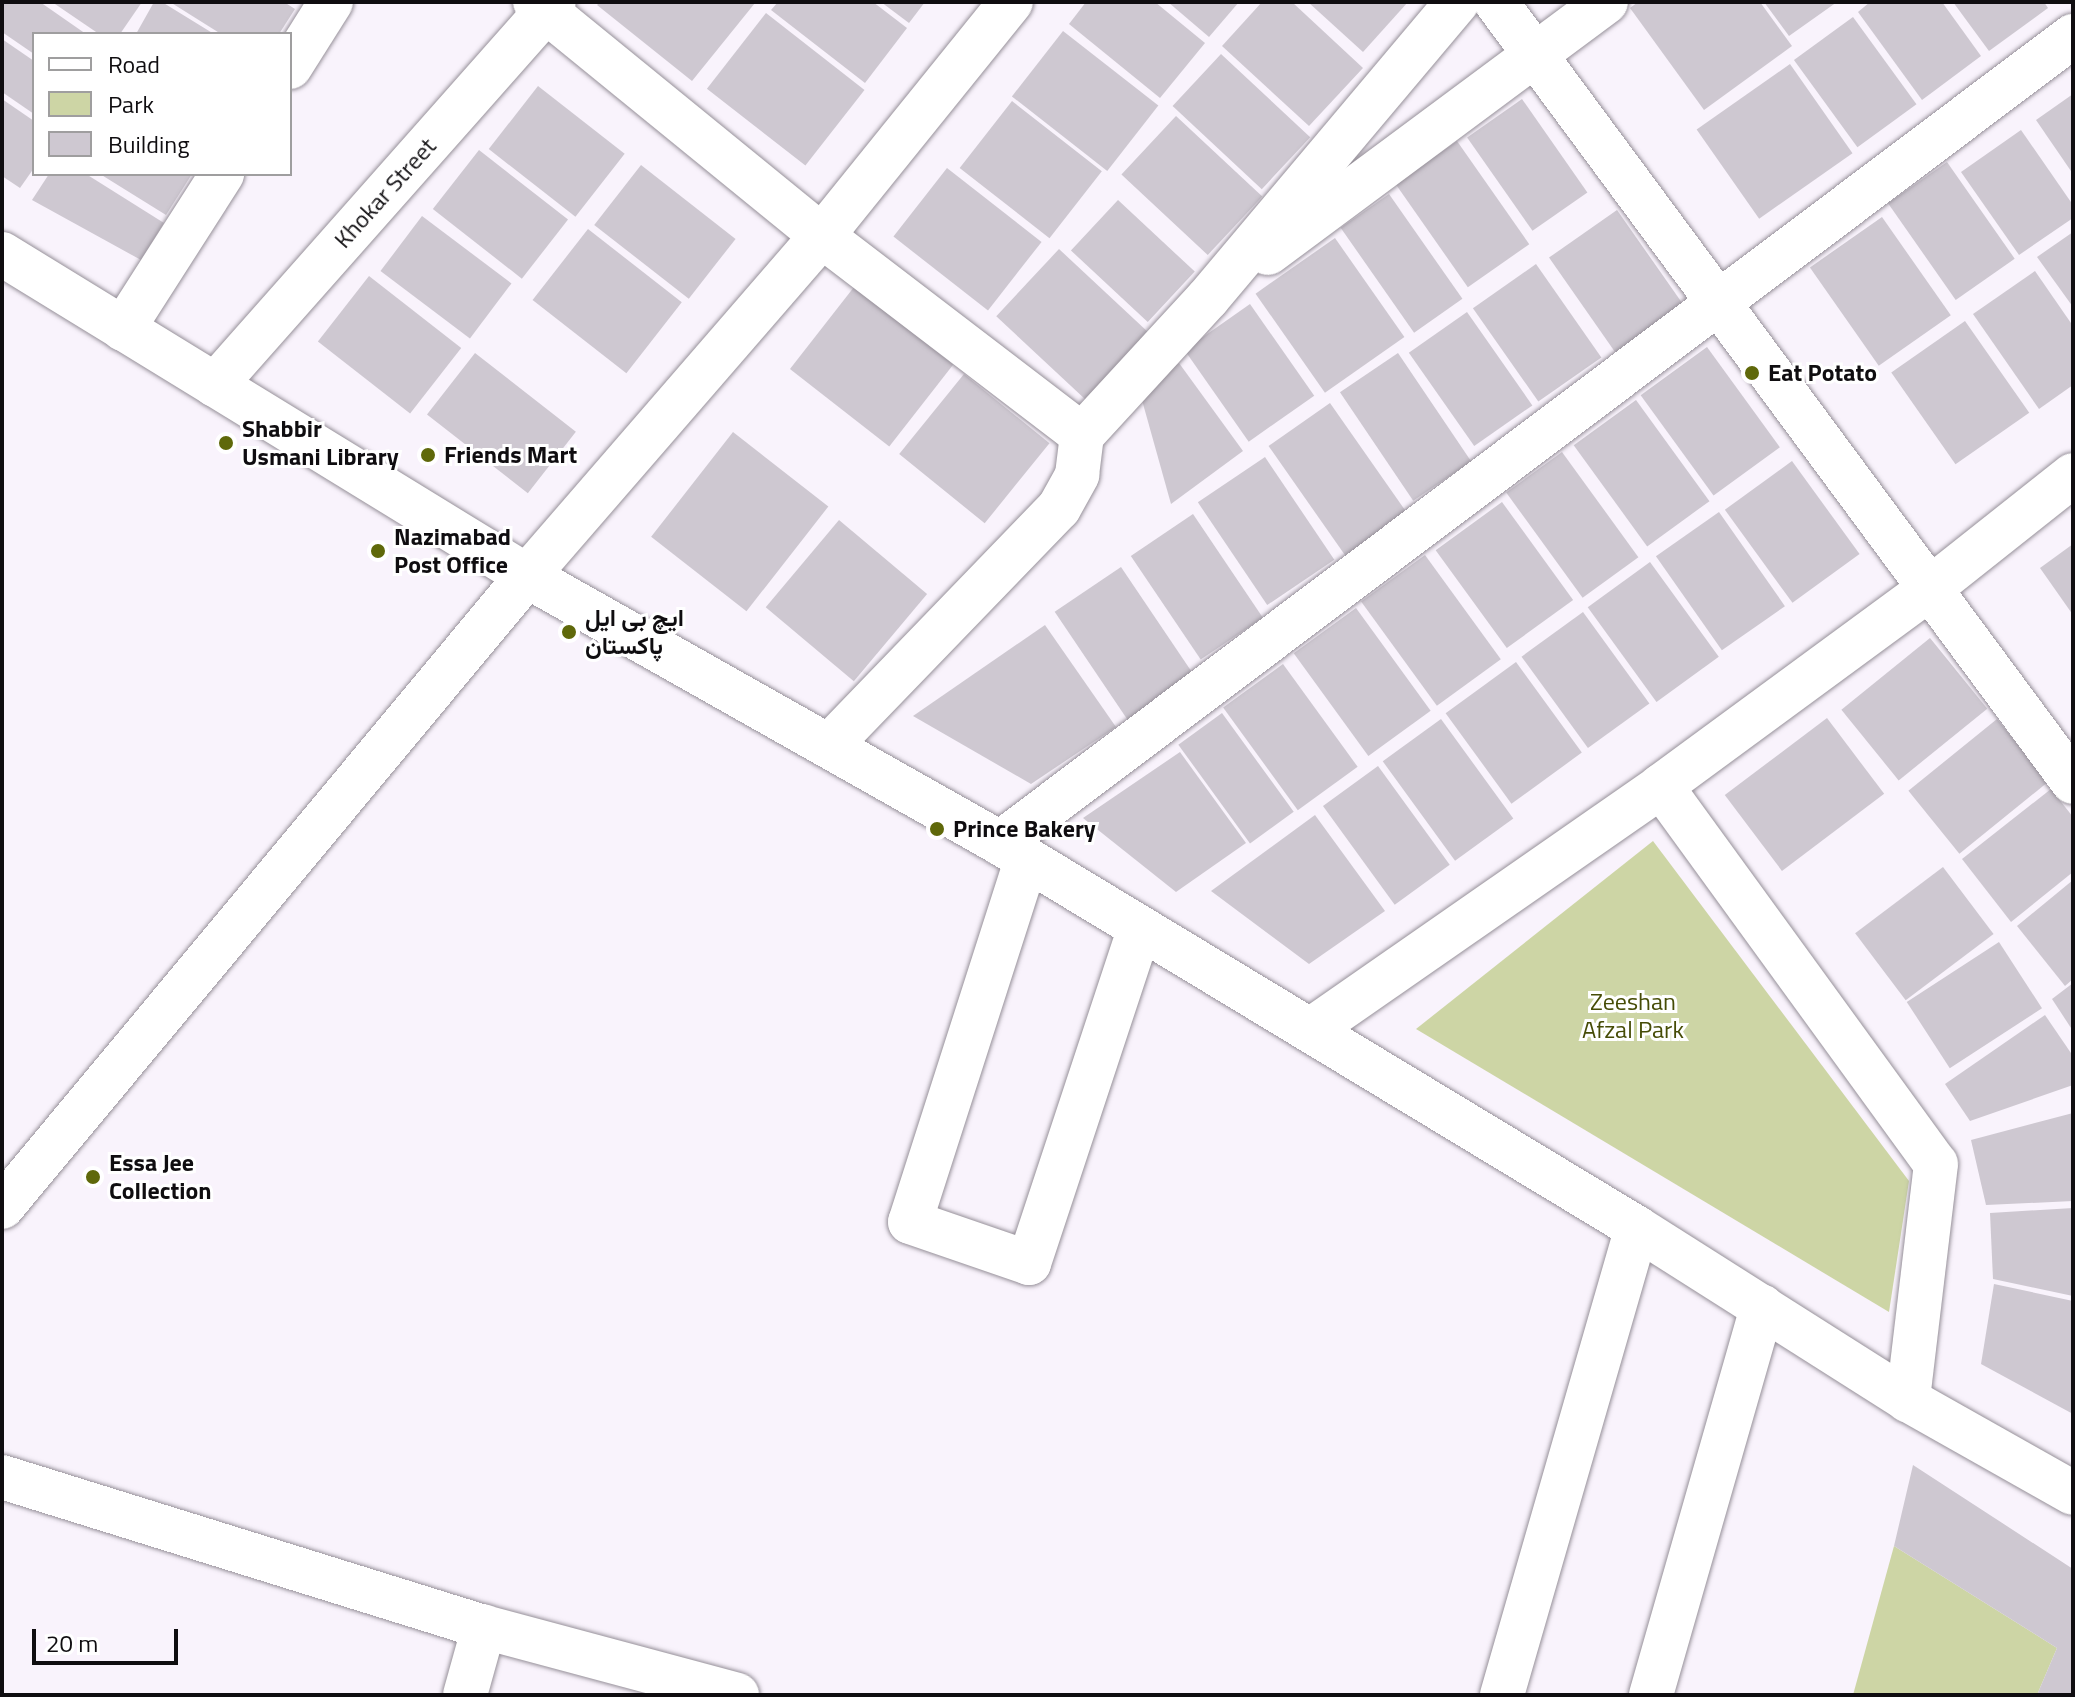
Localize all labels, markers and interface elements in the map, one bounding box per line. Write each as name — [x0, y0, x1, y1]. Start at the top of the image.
legend — [32, 32, 292, 176]
text: Road — [108, 46, 160, 82]
text: Park — [108, 86, 154, 122]
text: Building — [108, 126, 190, 162]
street label: Khokar Street — [328, 132, 442, 254]
place label: Eat Potato — [1768, 359, 1877, 387]
marker: Eat Potato — [1743, 364, 1761, 382]
place label: Shabbir Usmani Library — [242, 415, 399, 471]
marker: Shabbir Usmani Library — [217, 434, 235, 452]
place label: Friends Mart — [444, 441, 577, 469]
marker: Friends Mart — [419, 446, 437, 464]
place label: Nazimabad Post Office — [394, 523, 511, 579]
marker: Nazimabad Post Office — [369, 542, 387, 560]
place label: ایچ بی ایل پاکستان — [585, 604, 684, 660]
marker: ایچ بی ایل پاکستان — [560, 623, 578, 641]
place label: Prince Bakery — [953, 815, 1096, 843]
marker: Prince Bakery — [928, 820, 946, 838]
park label: Zeeshan Afzal Park — [1582, 988, 1684, 1044]
place label: Essa Jee Collection — [109, 1149, 211, 1205]
marker: Essa Jee Collection — [84, 1168, 102, 1186]
scale bar — [36, 1613, 182, 1663]
text: 20 m — [46, 1625, 98, 1661]

